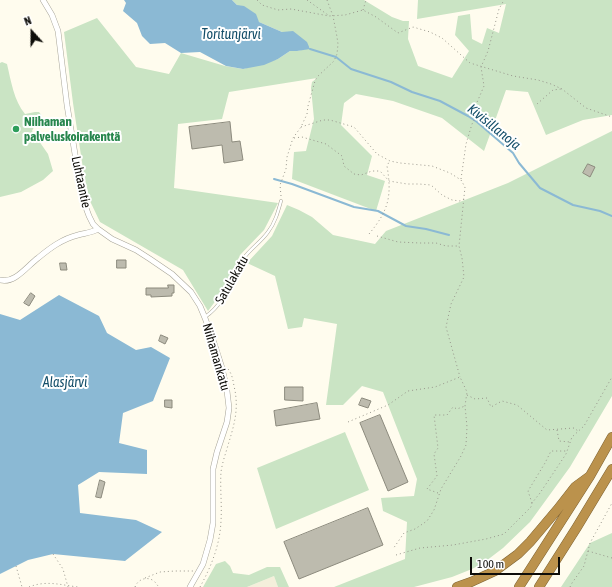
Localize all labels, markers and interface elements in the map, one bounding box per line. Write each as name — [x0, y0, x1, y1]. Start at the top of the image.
north arrow — [12, 12, 52, 52]
text: N — [23, 14, 33, 28]
water label: Toritunjärvi — [201, 27, 261, 43]
water label: Kivisillanoja — [464, 101, 524, 153]
place label: Niihaman palveluskoirakenttä — [24, 114, 120, 145]
marker: Niihaman palveluskoirakenttä — [11, 124, 21, 134]
street label: Luhtaantie — [68, 155, 94, 209]
street label: Satulakatu — [212, 253, 252, 307]
street label: Niihamankatu — [199, 321, 233, 393]
water label: Alasjärvi — [43, 375, 87, 391]
scale bar — [472, 549, 562, 575]
text: 100 m — [477, 557, 504, 571]

